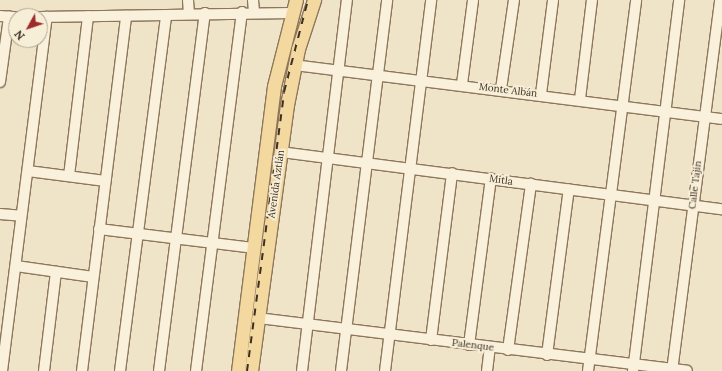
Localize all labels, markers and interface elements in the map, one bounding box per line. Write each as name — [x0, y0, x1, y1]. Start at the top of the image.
north arrow — [8, 8, 48, 48]
text: N — [11, 27, 28, 43]
street label: Monte Albán — [478, 80, 538, 100]
street label: Avenida Aztlán — [265, 149, 287, 219]
street label: Calle Tajín — [686, 160, 704, 210]
street label: Mitla — [488, 172, 514, 188]
street label: Palenque — [451, 336, 495, 354]

